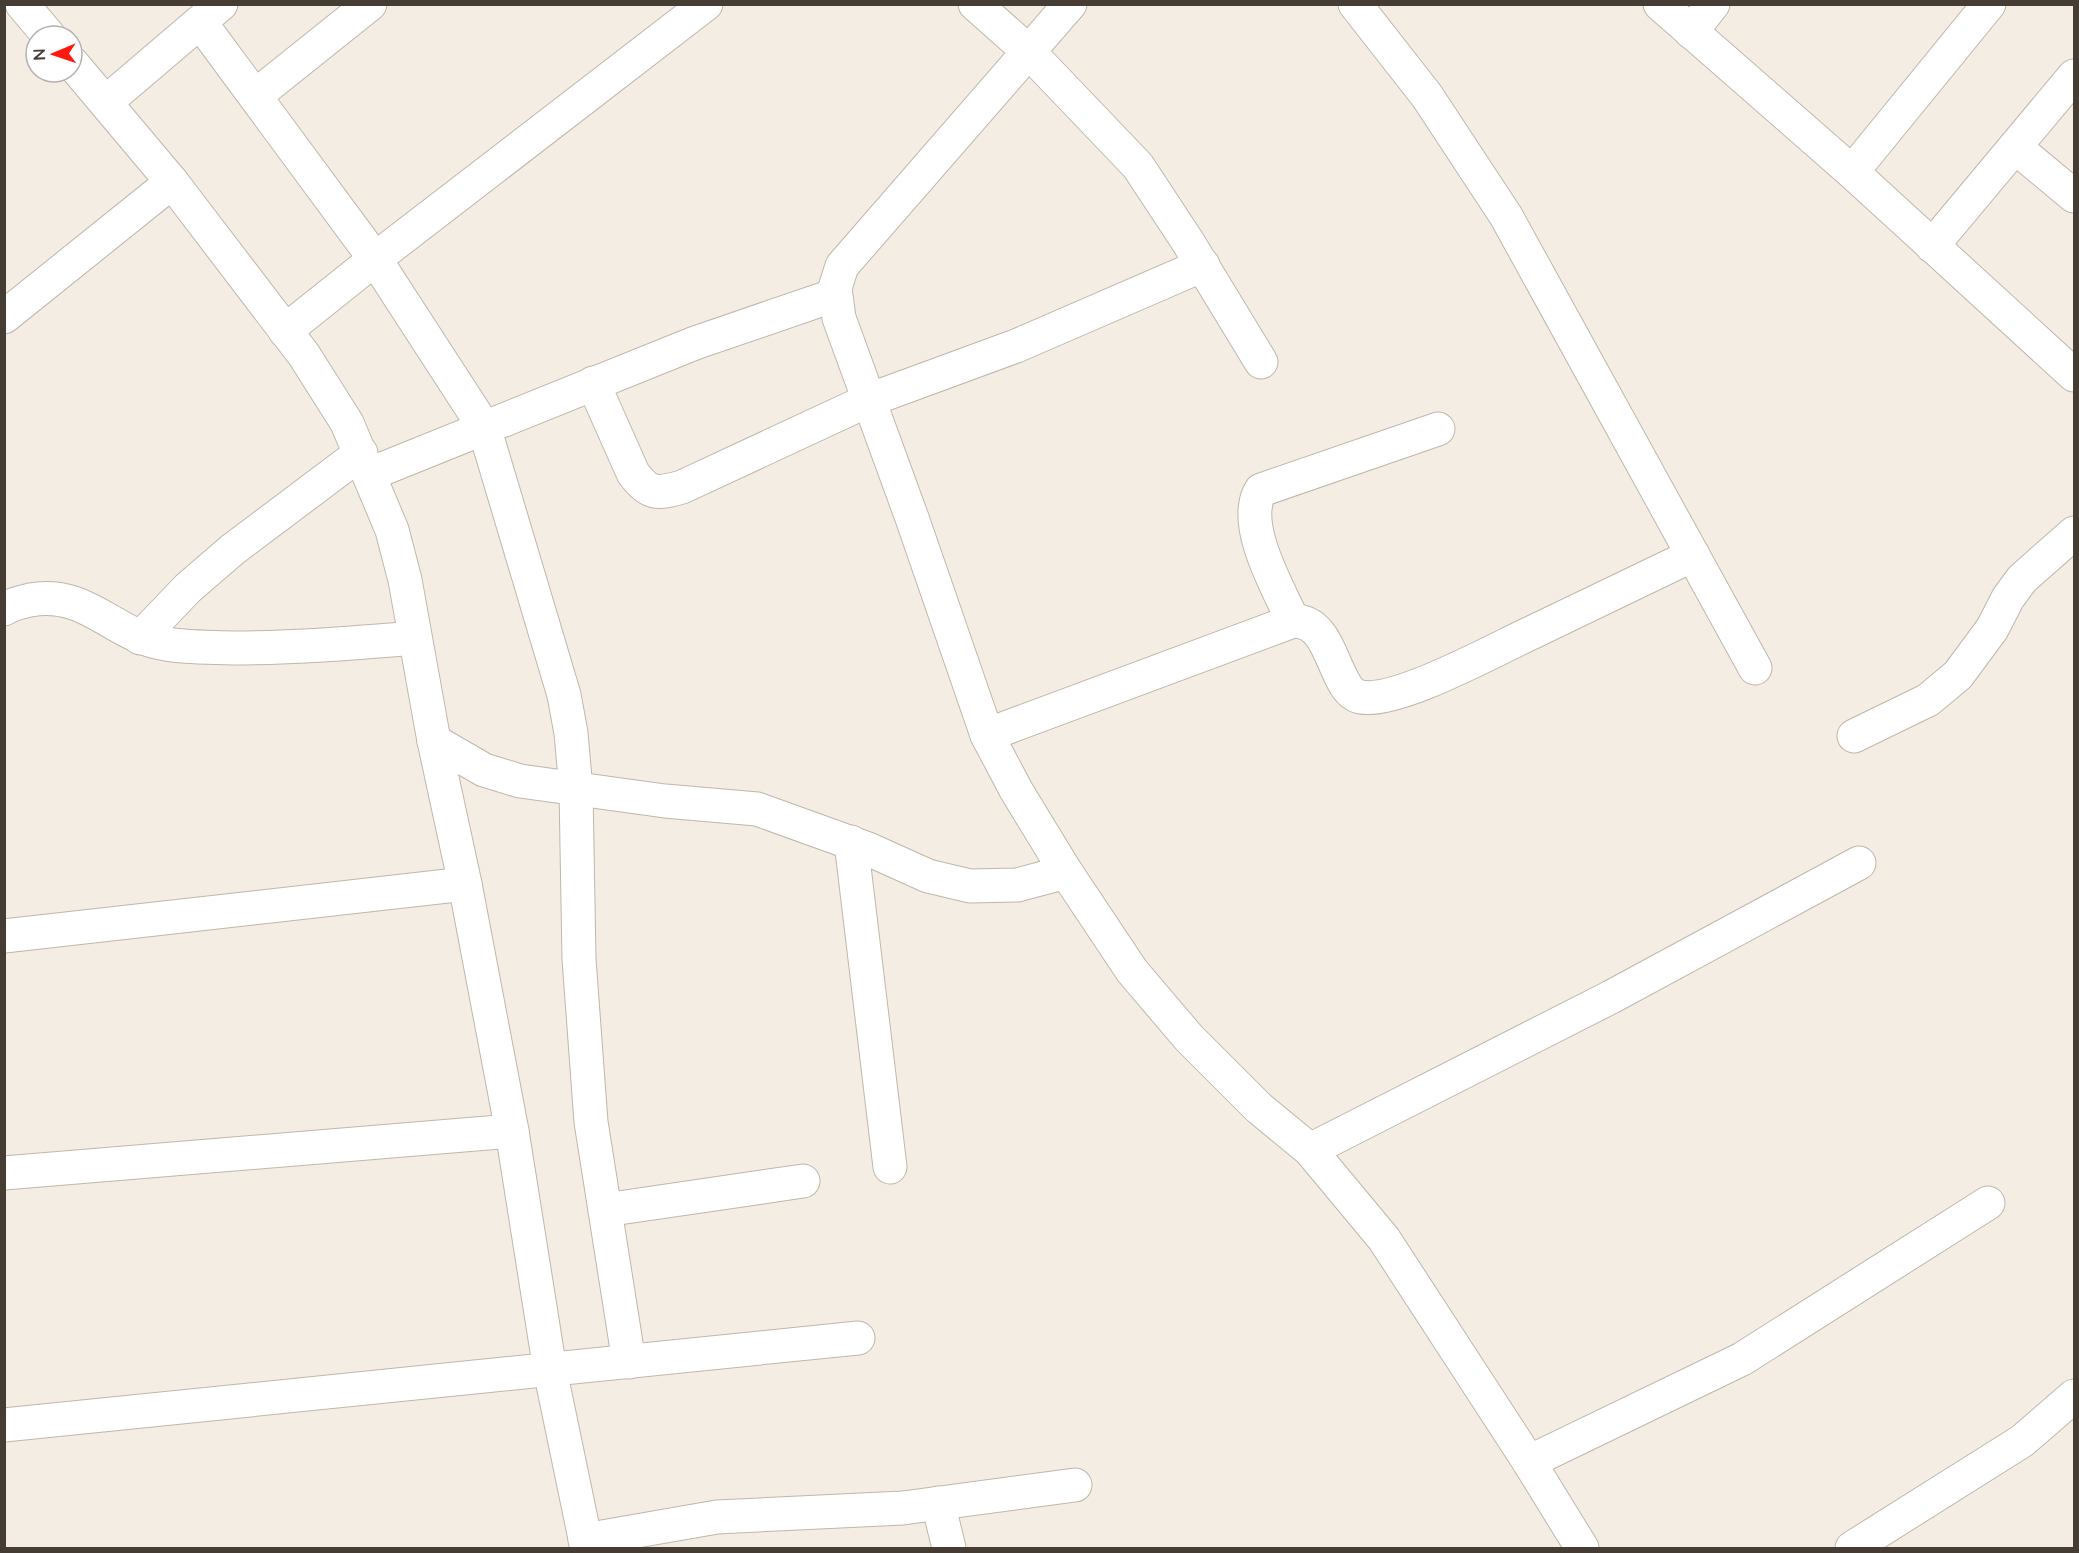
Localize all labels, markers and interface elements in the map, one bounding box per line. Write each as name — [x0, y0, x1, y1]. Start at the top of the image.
north arrow — [24, 24, 84, 84]
text: N — [29, 48, 48, 61]

